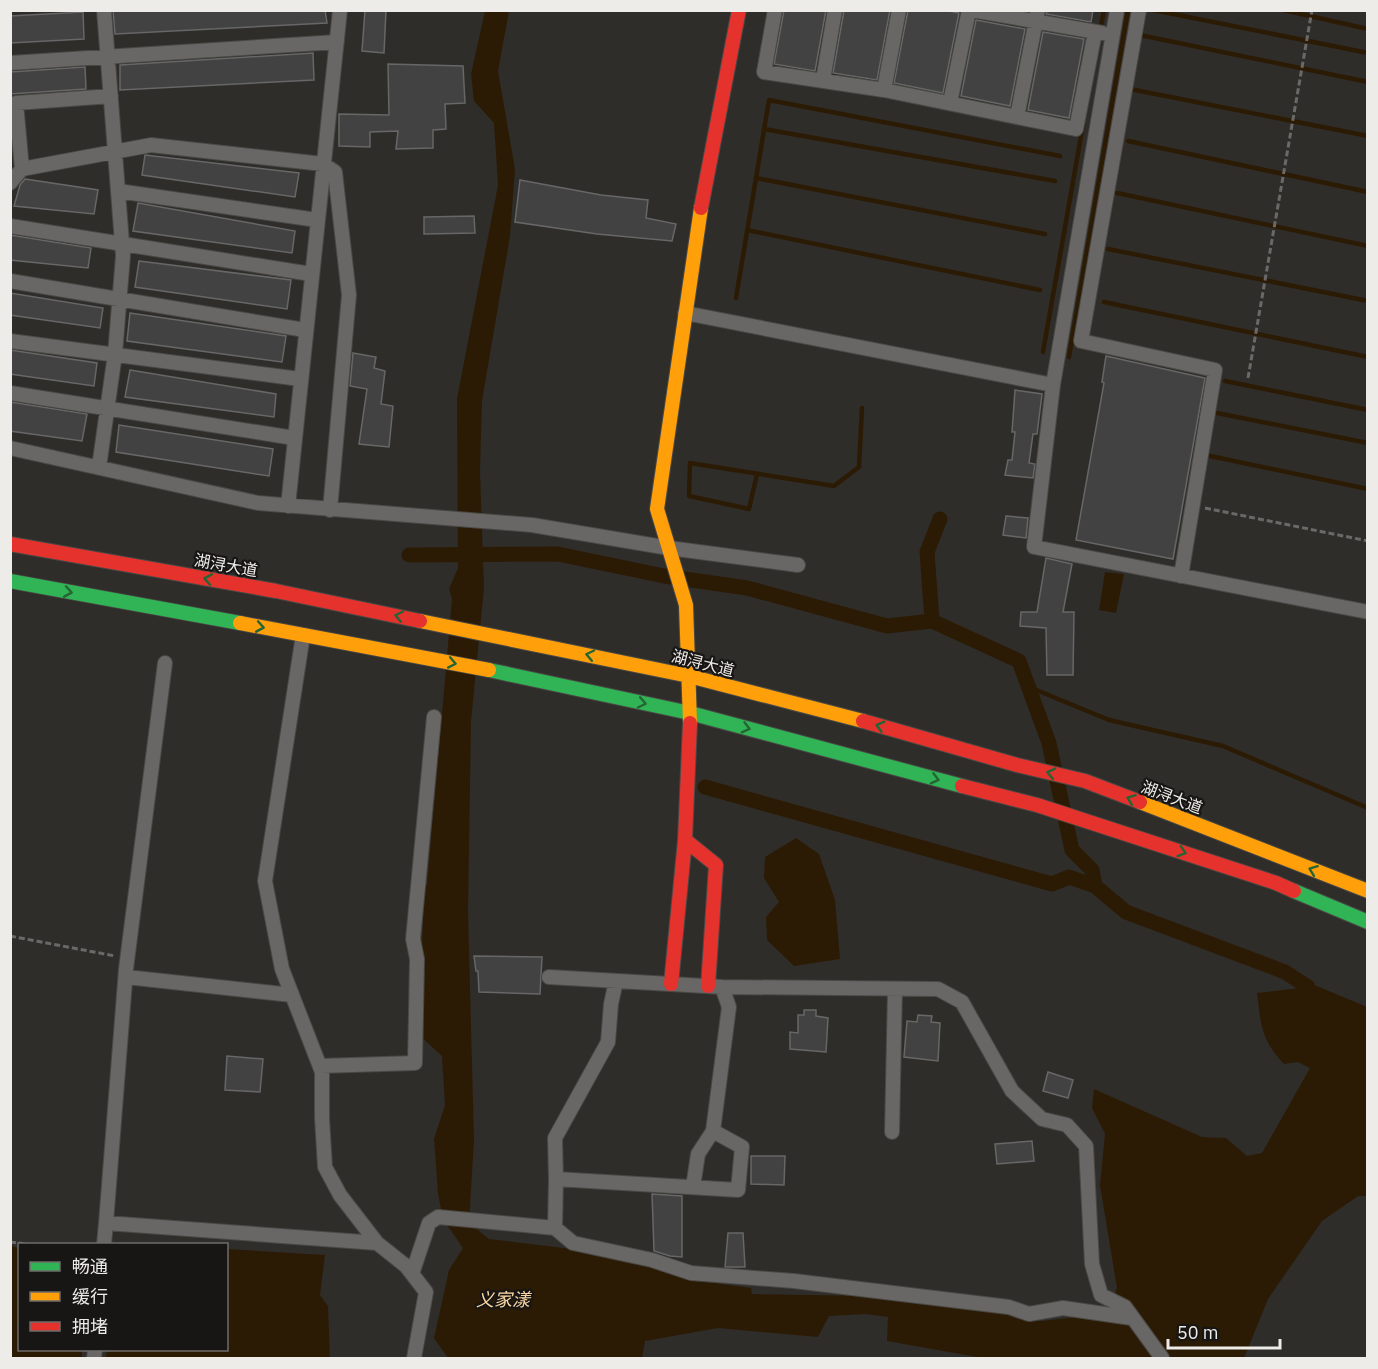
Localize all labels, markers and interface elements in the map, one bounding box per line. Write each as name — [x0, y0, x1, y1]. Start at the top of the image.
street label: 湖浔大道 — [193, 550, 259, 580]
one-way arrow — [203, 573, 213, 586]
one-way arrow — [63, 585, 73, 598]
one-way arrow — [395, 610, 405, 623]
one-way arrow — [255, 620, 265, 633]
street label: 湖浔大道 — [670, 646, 736, 680]
one-way arrow — [586, 650, 596, 663]
one-way arrow — [446, 656, 456, 669]
one-way arrow — [637, 696, 647, 709]
one-way arrow — [875, 720, 885, 733]
one-way arrow — [741, 721, 751, 734]
one-way arrow — [1047, 768, 1057, 781]
one-way arrow — [929, 772, 940, 784]
street label: 湖浔大道 — [1139, 776, 1205, 818]
one-way arrow — [1126, 794, 1137, 806]
one-way arrow — [1176, 845, 1187, 857]
one-way arrow — [1308, 864, 1319, 877]
legend — [18, 1243, 228, 1351]
text: 畅通 — [72, 1255, 108, 1278]
text: 缓行 — [72, 1285, 108, 1308]
water label: 义家漾 — [476, 1288, 532, 1311]
scale bar — [1168, 1312, 1280, 1350]
text: 拥堵 — [72, 1315, 108, 1338]
text: 50 m — [1177, 1321, 1219, 1344]

